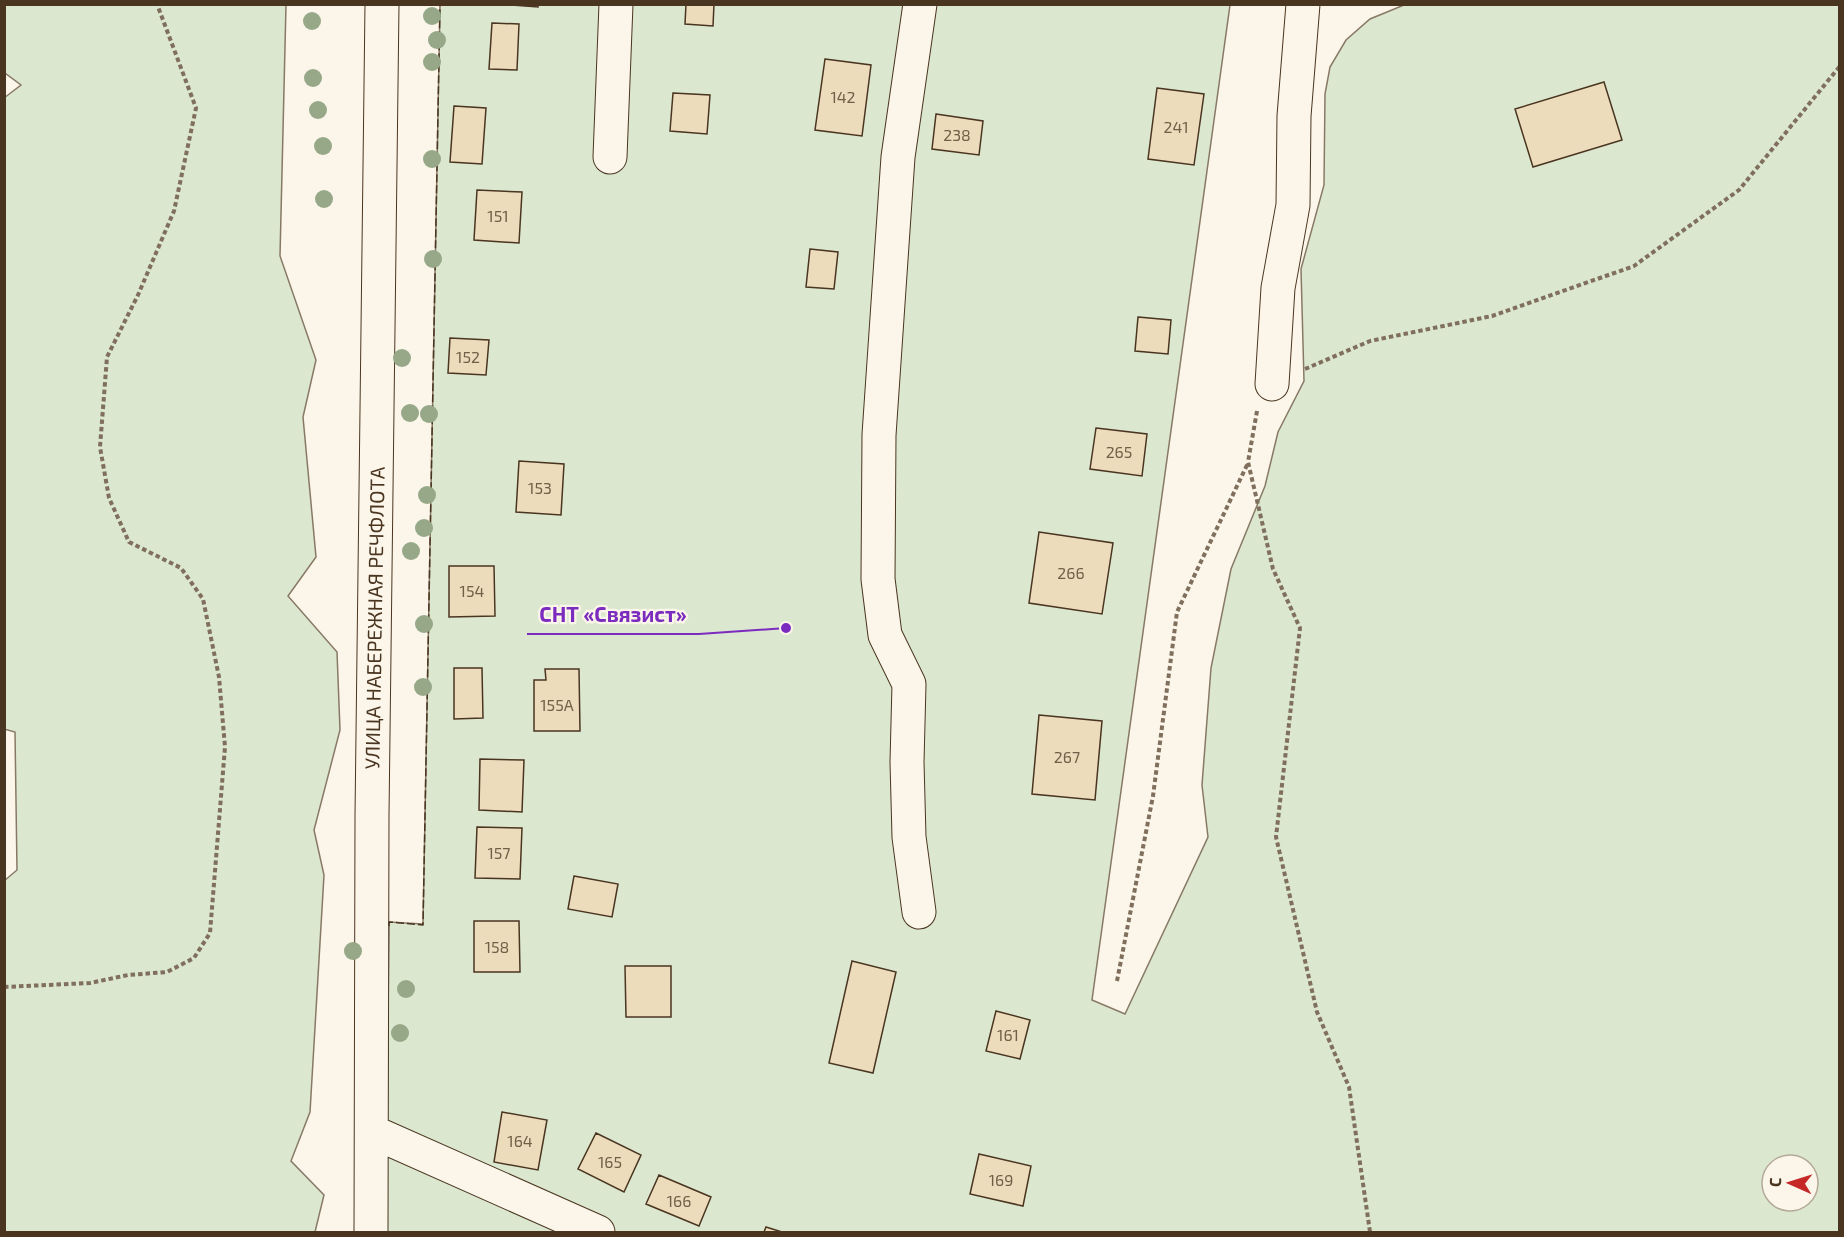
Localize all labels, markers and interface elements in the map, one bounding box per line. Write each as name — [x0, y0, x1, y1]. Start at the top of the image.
house number: 142 — [830, 87, 856, 106]
house number: 241 — [1163, 117, 1189, 136]
house number: 238 — [943, 125, 971, 144]
house number: 151 — [487, 206, 509, 225]
house number: 152 — [456, 347, 480, 366]
house number: 265 — [1106, 442, 1132, 461]
street label: УЛИЦА НАБЕРЕЖНАЯ РЕЧФЛОТА — [359, 466, 389, 770]
house number: 153 — [528, 478, 552, 497]
house number: 266 — [1057, 563, 1085, 582]
house number: 154 — [460, 581, 485, 600]
callout: СНТ «Связист» — [527, 595, 699, 634]
text: СНТ «Связист» — [539, 601, 687, 626]
house number: 155А — [540, 695, 574, 714]
house number: 267 — [1054, 747, 1080, 766]
house number: 157 — [487, 843, 511, 862]
house number: 158 — [485, 937, 509, 956]
house number: 161 — [997, 1025, 1019, 1044]
house number: 164 — [507, 1131, 533, 1150]
house number: 165 — [598, 1152, 622, 1171]
north arrow — [1760, 1153, 1820, 1213]
house number: 169 — [989, 1170, 1013, 1189]
text: С — [1765, 1177, 1784, 1187]
house number: 166 — [667, 1191, 691, 1210]

